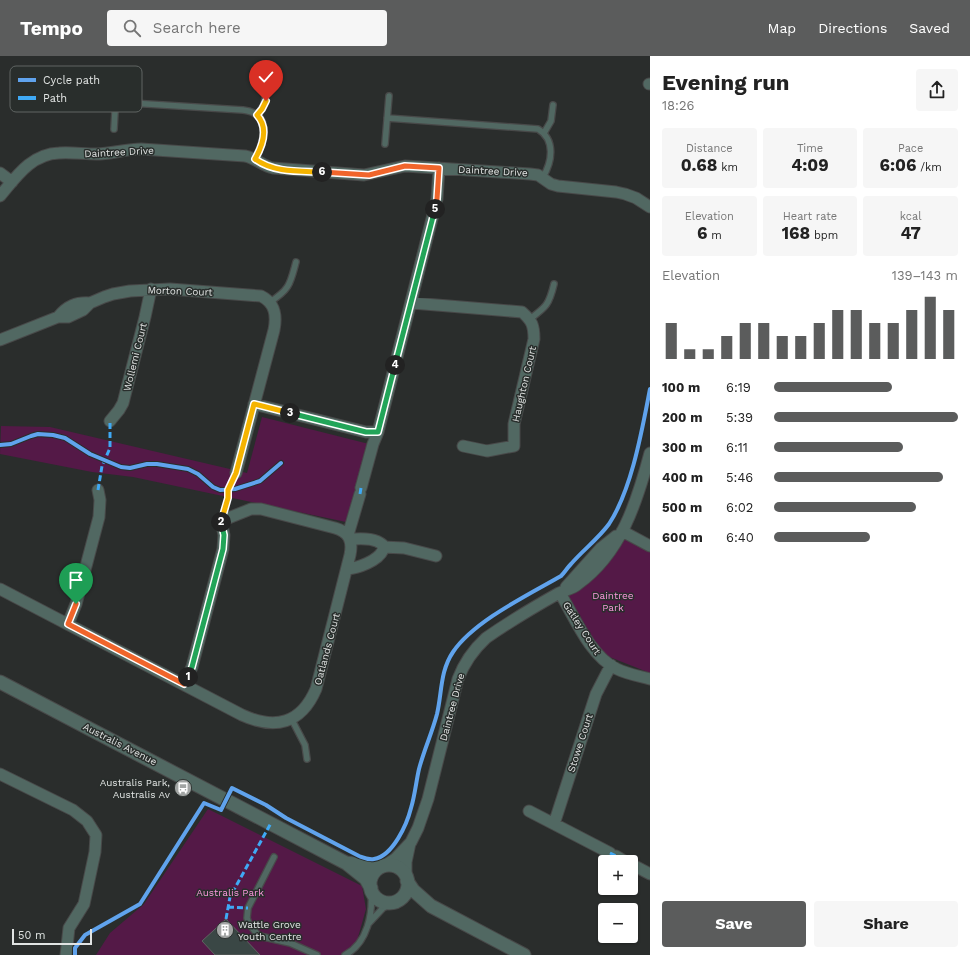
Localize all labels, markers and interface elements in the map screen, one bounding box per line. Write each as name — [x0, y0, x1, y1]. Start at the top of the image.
search box — [107, 10, 387, 46]
text: Tempo — [20, 17, 83, 40]
icon: search — [121, 17, 143, 39]
text: Search here — [153, 19, 241, 37]
text: Map — [768, 20, 796, 36]
text: Directions — [818, 20, 887, 36]
text: Saved — [909, 20, 950, 36]
pin — [249, 60, 283, 101]
legend — [10, 66, 142, 112]
icon: check — [255, 66, 277, 88]
button: share — [916, 69, 958, 111]
text: Evening run — [662, 70, 790, 95]
text: Cycle path — [43, 74, 100, 87]
text: Path — [43, 92, 67, 105]
text: 18:26 — [662, 98, 694, 113]
text: Distance — [686, 142, 733, 155]
text: Time — [797, 142, 823, 155]
text: Pace — [898, 142, 923, 155]
street label: Daintree Drive — [84, 145, 154, 159]
text: 0.68 — [681, 155, 717, 175]
text: 4:09 — [791, 155, 829, 175]
text: 6:06 — [880, 155, 917, 175]
text: km — [717, 161, 738, 174]
text: /km — [917, 161, 942, 174]
pin: 6 — [312, 162, 332, 182]
street label: Daintree Drive — [458, 164, 528, 178]
text: 6 — [319, 165, 325, 178]
pin: 5 — [425, 199, 445, 219]
text: 5 — [432, 202, 438, 215]
text: Elevation — [685, 210, 734, 223]
text: Heart rate — [783, 210, 837, 223]
text: kcal — [900, 210, 922, 223]
text: 6 — [697, 223, 707, 243]
text: 168 — [782, 223, 810, 243]
text: 47 — [900, 223, 921, 243]
text: m — [707, 229, 722, 242]
text: bpm — [810, 229, 838, 242]
text: Elevation — [662, 268, 720, 283]
text: 139–143 m — [892, 268, 958, 283]
street label: Morton Court — [147, 284, 213, 298]
street label: Wollemi Court — [121, 321, 149, 392]
street label: Haughton Court — [510, 344, 538, 423]
pin: 4 — [385, 355, 405, 375]
text: 4 — [391, 358, 399, 371]
text: 100 m — [662, 380, 700, 395]
text: 6:19 — [726, 380, 751, 395]
pin: 3 — [280, 403, 300, 423]
text: 3 — [287, 406, 293, 419]
text: 200 m — [662, 410, 702, 425]
text: 5:39 — [726, 410, 753, 425]
text: 300 m — [662, 440, 702, 455]
text: 6:11 — [726, 440, 748, 455]
text: 400 m — [662, 470, 703, 485]
text: 5:46 — [726, 470, 753, 485]
text: 500 m — [662, 500, 702, 515]
text: 6:02 — [726, 500, 753, 515]
pin: 2 — [211, 512, 231, 532]
text: 2 — [218, 515, 224, 528]
text: 600 m — [662, 530, 703, 545]
text: 6:40 — [726, 530, 754, 545]
pin — [59, 563, 93, 604]
icon: arrive — [65, 569, 87, 591]
park label: Daintree Park — [592, 590, 634, 613]
street label: Gatley Court — [561, 600, 604, 657]
street label: Oatlands Court — [312, 611, 342, 686]
pin: 1 — [178, 667, 198, 687]
text: 1 — [186, 670, 190, 683]
street label: Daintree Drive — [438, 672, 466, 742]
street label: Stowe Court — [565, 712, 595, 774]
street label: Australis Avenue — [81, 721, 159, 767]
place label: Australis Park, Australis Av — [100, 777, 171, 800]
bus stop icon: Australis Park, Australis Av — [173, 778, 193, 798]
map controls — [598, 855, 638, 943]
button: + — [598, 855, 638, 895]
park label: Australis Park — [196, 887, 264, 898]
button: Save — [662, 901, 806, 947]
button: Share — [814, 901, 958, 947]
button: − — [598, 903, 638, 943]
place label: Wattle Grove Youth Centre — [238, 919, 302, 942]
building icon: Wattle Grove Youth Centre — [215, 920, 235, 940]
scale bar — [12, 927, 92, 946]
text: 50 m — [18, 929, 45, 942]

